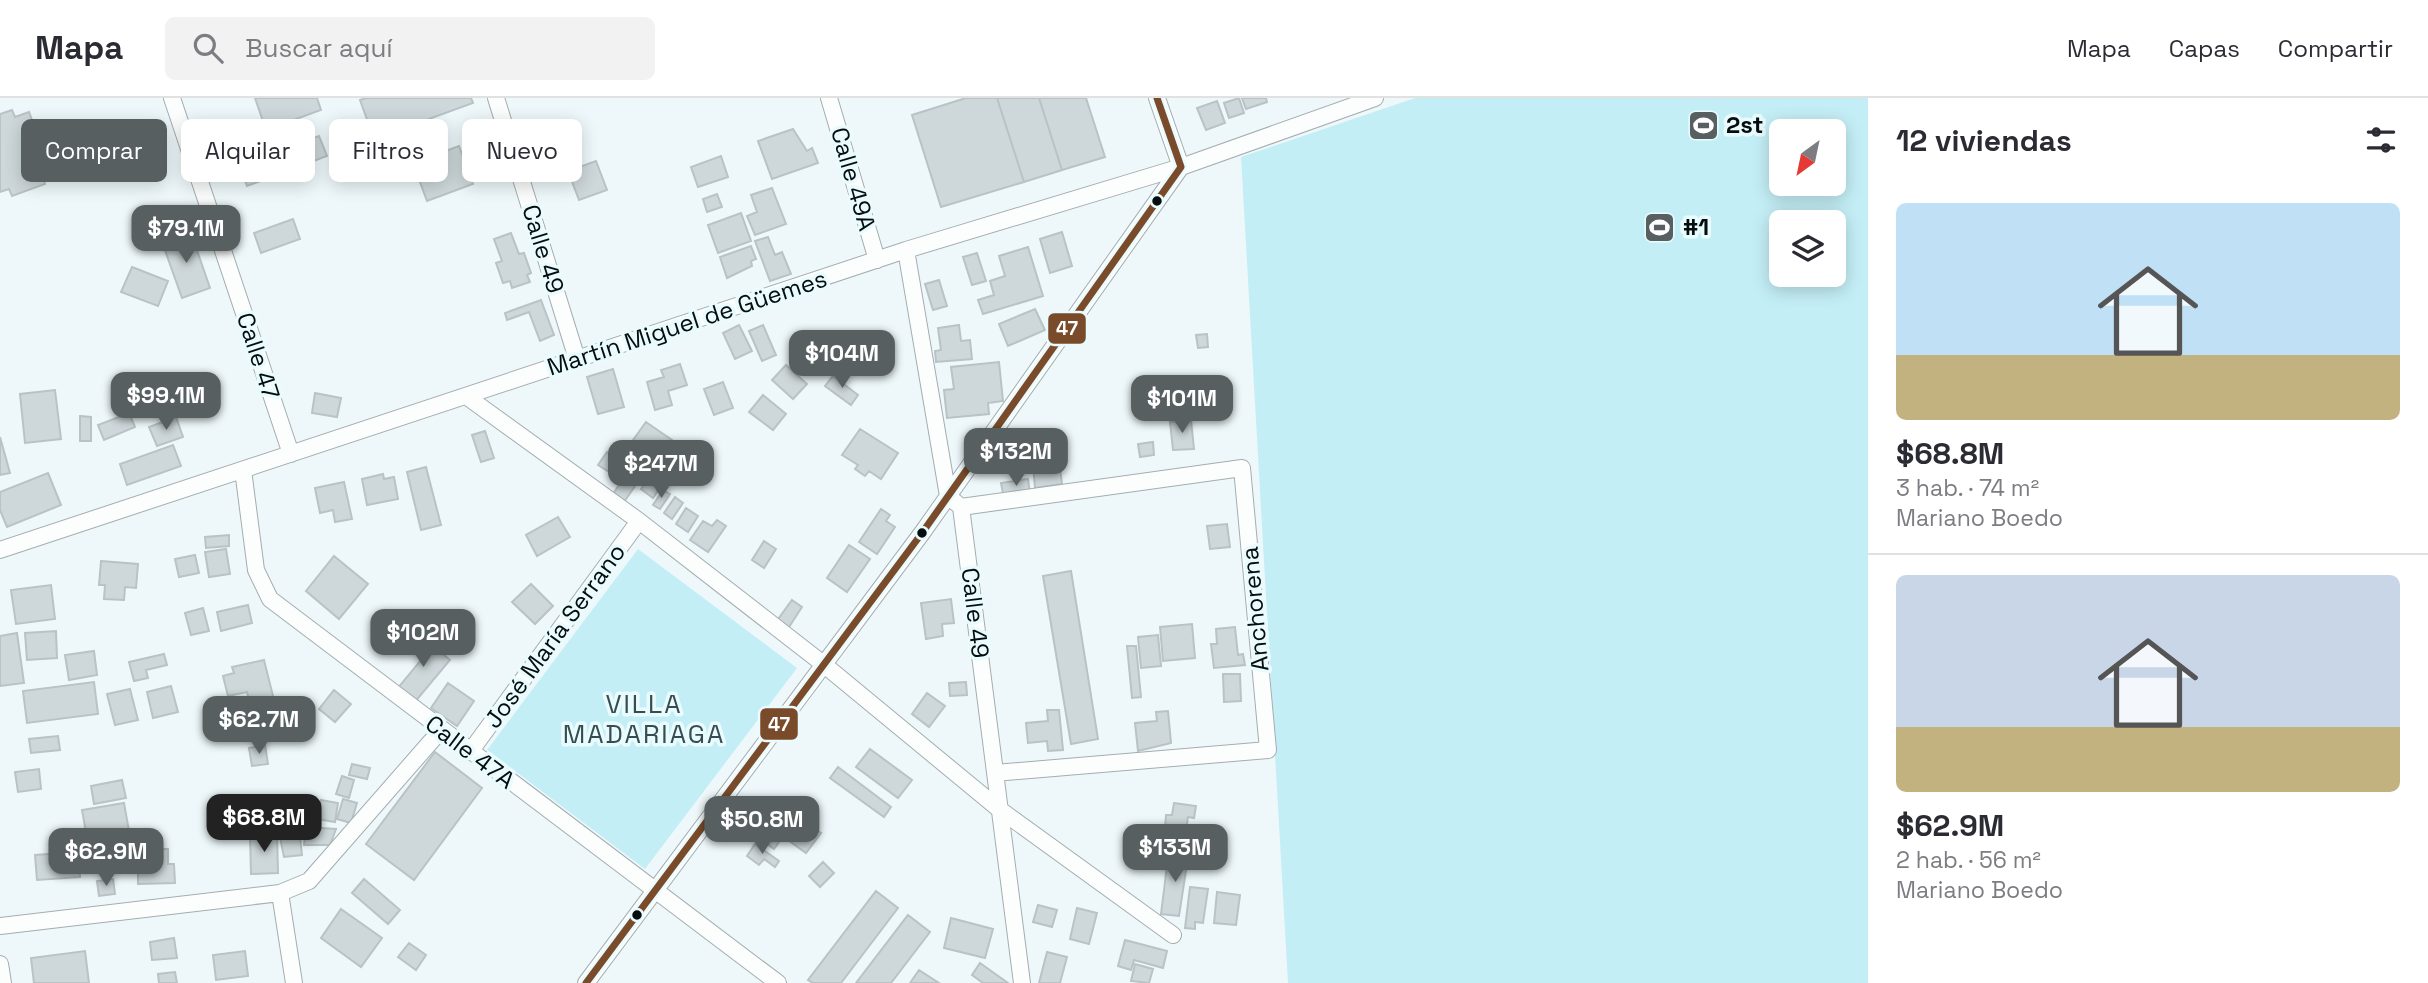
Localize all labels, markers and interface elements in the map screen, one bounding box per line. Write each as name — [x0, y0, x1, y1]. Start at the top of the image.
search box — [165, 17, 655, 80]
text: Mapa — [35, 27, 123, 69]
icon: search — [189, 29, 227, 67]
text: Buscar aquí — [245, 31, 393, 65]
text: Mapa — [2067, 33, 2131, 64]
text: Capas — [2169, 33, 2240, 64]
text: Compartir — [2278, 33, 2393, 64]
sports icon: 2st — [1686, 108, 1720, 142]
place label: 2st — [1726, 109, 1764, 140]
chip: Comprar — [21, 119, 167, 182]
chip: Alquilar — [181, 119, 315, 182]
chip: Filtros — [329, 119, 448, 182]
chip: Nuevo — [462, 119, 582, 182]
north arrow — [1769, 119, 1846, 196]
map controls — [1769, 119, 1846, 287]
text: 12 viviendas — [1896, 121, 2072, 160]
icon: filters — [2362, 121, 2400, 159]
street label: Calle 49A — [824, 124, 883, 234]
unlabelled marker — [1150, 194, 1164, 208]
street label: Calle 49 — [515, 201, 572, 297]
pin: $79.1M — [129, 206, 243, 265]
sports icon: #1 — [1643, 210, 1677, 244]
button: layers — [1769, 210, 1846, 287]
place label: #1 — [1683, 211, 1709, 242]
text: $79.1M — [147, 213, 225, 243]
icon: home — [2085, 248, 2211, 374]
street label: Martín Miguel de Güemes — [543, 263, 831, 382]
street label: Calle 47 — [230, 309, 287, 403]
line badge: 47 — [1047, 312, 1087, 345]
text: 47 — [1056, 316, 1078, 341]
pin: $104M — [793, 330, 891, 390]
text: $104M — [805, 338, 879, 368]
pin: $99.1M — [109, 372, 223, 432]
pin: $101M — [1133, 376, 1231, 435]
text: $99.1M — [127, 380, 205, 410]
text: $101M — [1147, 383, 1217, 413]
pin: $132M — [967, 428, 1065, 488]
text: $68.8M — [1896, 434, 2004, 473]
text: $132M — [980, 436, 1052, 466]
pin: $247M — [612, 440, 710, 500]
text: $247M — [624, 448, 698, 478]
text: 3 hab. · 74 m² — [1896, 473, 2039, 503]
text: Mariano Boedo — [1896, 503, 2063, 533]
unlabelled marker — [915, 526, 929, 540]
street label: José María Serrano — [477, 537, 632, 734]
street label: Anchorena — [1234, 545, 1275, 673]
street label: Calle 49 — [955, 566, 996, 660]
pin: $102M — [374, 610, 472, 669]
text: $102M — [386, 617, 460, 647]
icon: home — [2085, 620, 2211, 746]
district label: VILLA MADARIAGA — [563, 687, 725, 751]
pin: $62.7M — [202, 696, 316, 756]
text: $62.7M — [219, 704, 299, 734]
line badge: 47 — [759, 707, 799, 741]
street label: Calle 47A — [419, 708, 521, 795]
text: 47 — [768, 712, 790, 737]
pin: $68.8M — [207, 794, 321, 854]
pin: $50.8M — [705, 796, 819, 856]
text: $68.8M — [223, 802, 305, 832]
text: $50.8M — [720, 804, 804, 834]
text: $62.9M — [1896, 806, 2004, 845]
pin: $133M — [1126, 824, 1224, 884]
pin: $62.9M — [49, 828, 163, 888]
text: $133M — [1139, 832, 1211, 862]
text: $62.9M — [64, 836, 148, 866]
text: 2 hab. · 56 m² — [1896, 845, 2041, 875]
text: Mariano Boedo — [1896, 875, 2063, 905]
unlabelled marker — [630, 908, 644, 922]

